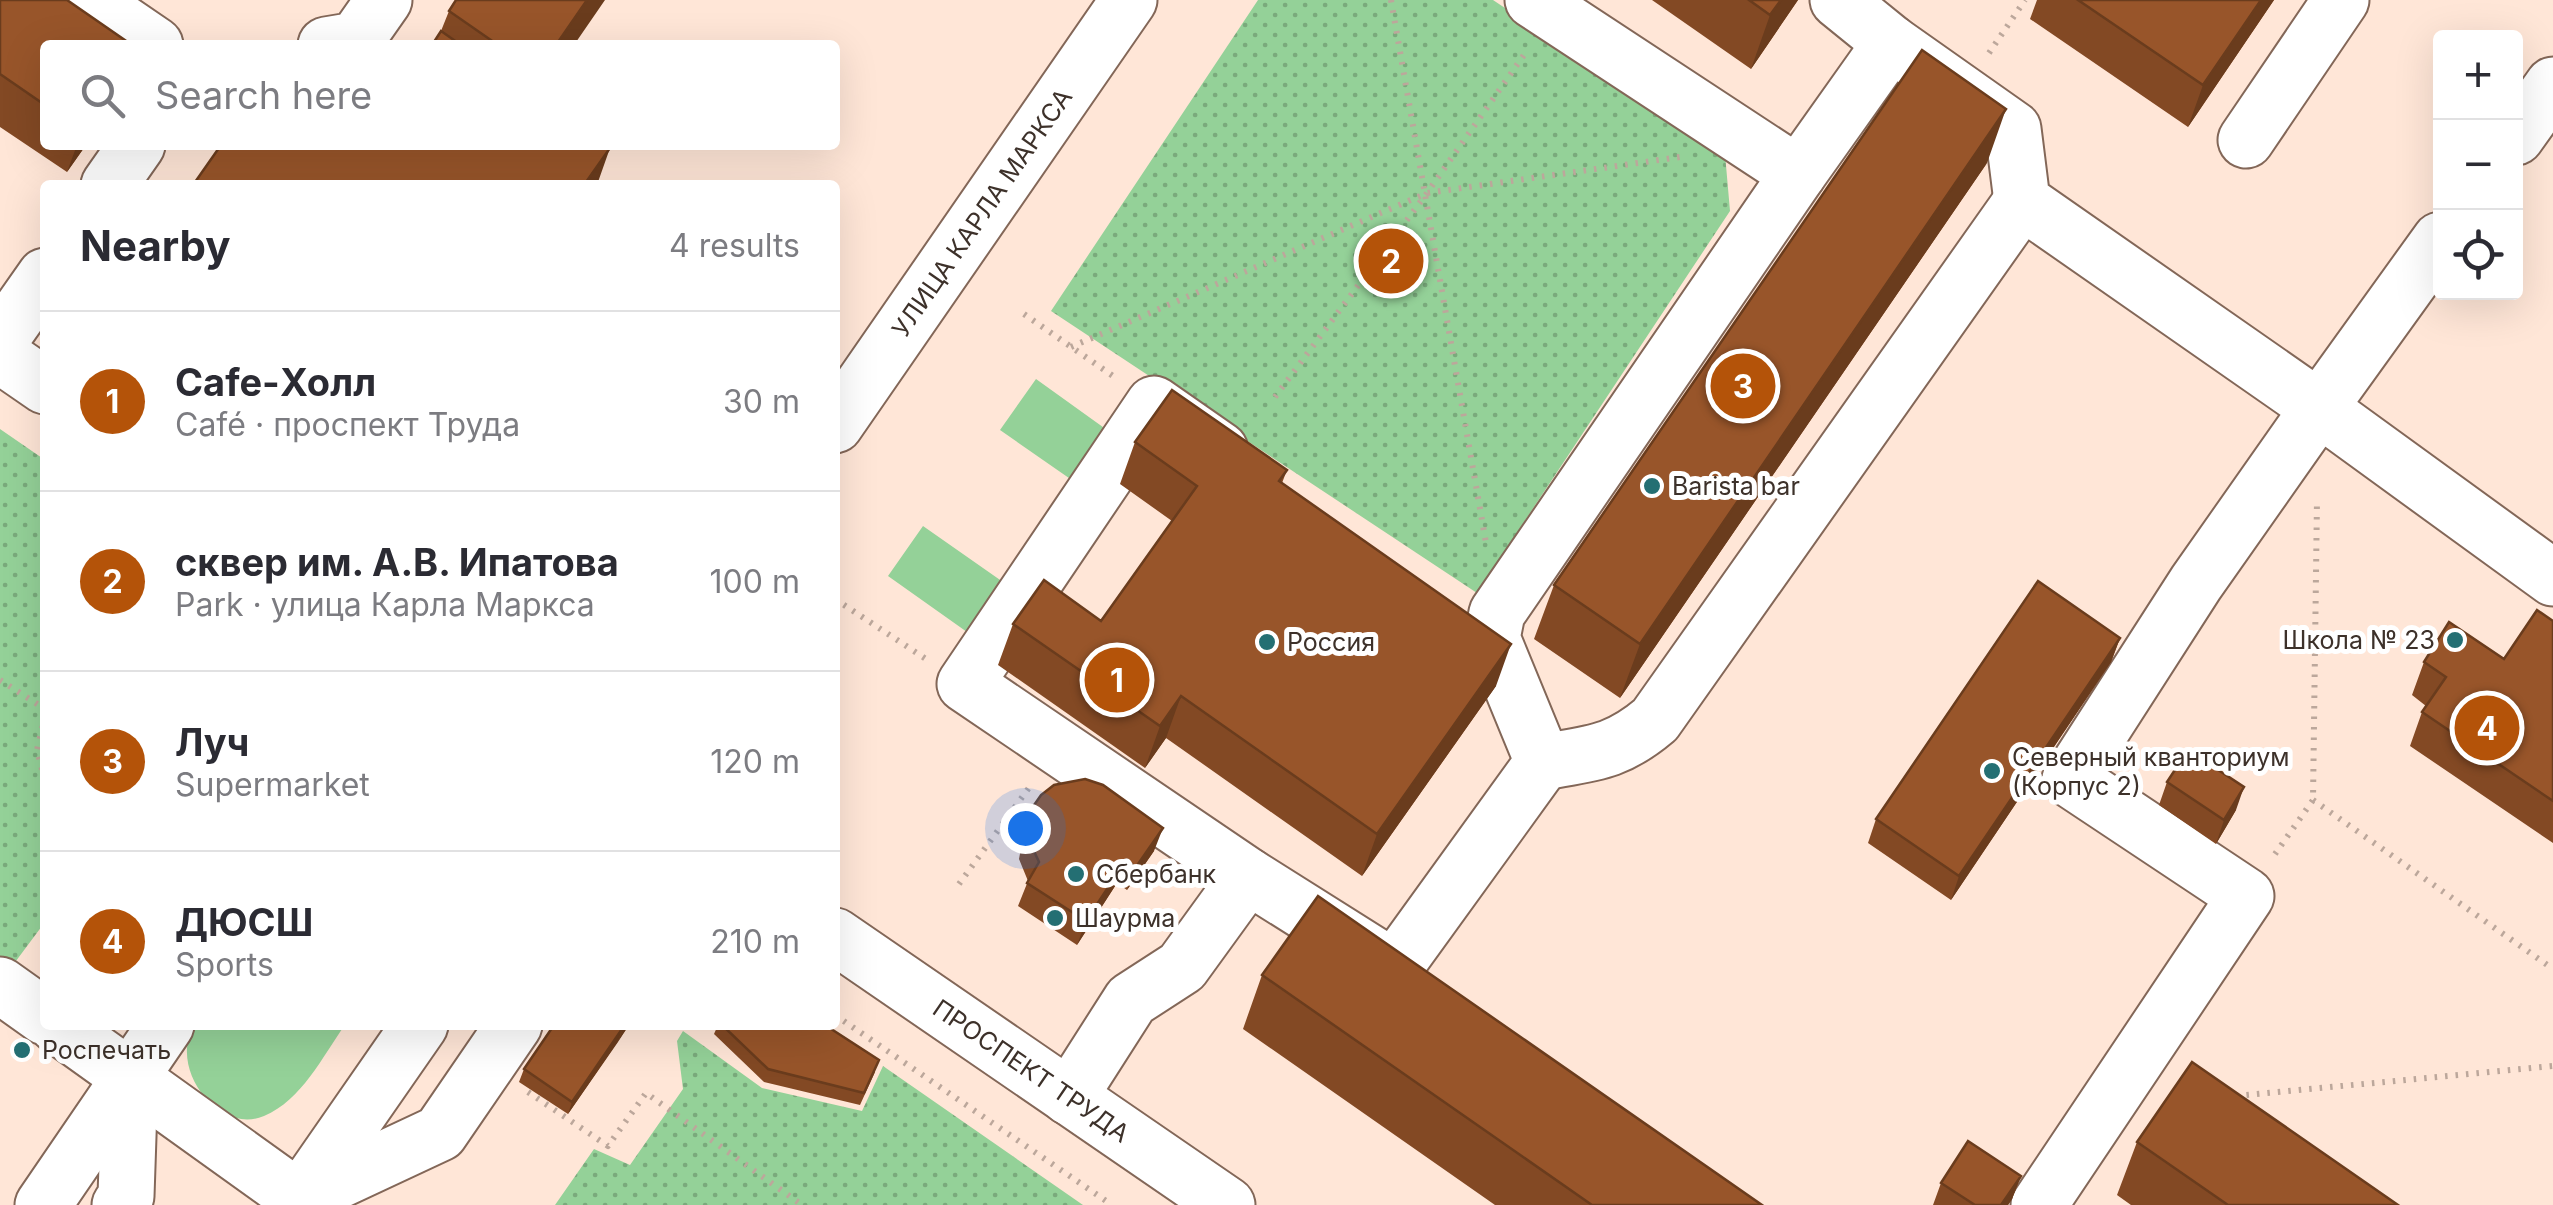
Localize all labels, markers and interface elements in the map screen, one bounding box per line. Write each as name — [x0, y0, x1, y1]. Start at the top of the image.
map controls — [2433, 30, 2523, 300]
button: + — [2433, 30, 2523, 120]
search box — [40, 40, 840, 150]
icon: search — [75, 68, 130, 123]
text: Search here — [155, 72, 372, 118]
street label: УЛИЦА КАРЛА МАРКСА — [885, 83, 1078, 343]
button: − — [2433, 120, 2523, 210]
button: locate — [2433, 210, 2523, 300]
text: Nearby — [80, 220, 231, 271]
pin: 2 — [1358, 224, 1424, 298]
text: 4 results — [669, 226, 800, 265]
pin: 3 — [1710, 348, 1776, 424]
text: Cafe-Холл — [175, 359, 376, 405]
text: 1 — [106, 382, 119, 421]
text: 30 m — [723, 382, 800, 421]
text: Café · проспект Труда — [175, 405, 520, 444]
place label: Barista bar — [1672, 471, 1800, 501]
marker: Barista bar — [1641, 475, 1663, 497]
text: сквер им. А.В. Ипатова — [175, 539, 619, 585]
text: 2 — [102, 562, 123, 601]
text: 100 m — [710, 562, 800, 601]
text: Park · улица Карла Маркса — [175, 585, 595, 624]
place label: Школа № 23 — [2283, 625, 2435, 655]
place label: Россия — [1287, 627, 1375, 657]
marker: Школа № 23 — [2444, 629, 2466, 651]
marker: Россия — [1256, 631, 1278, 653]
pin: 1 — [1084, 642, 1150, 718]
pin: 4 — [2454, 690, 2520, 766]
text: Луч — [175, 719, 249, 765]
text: 3 — [102, 742, 123, 781]
text: 120 m — [710, 742, 800, 781]
place label: Северный кванториум (Корпус 2) — [2012, 742, 2290, 801]
marker: Северный кванториум (Корпус 2) — [1981, 760, 2003, 782]
text: Supermarket — [175, 765, 370, 804]
your location — [1000, 803, 1051, 854]
place label: Сбербанк — [1096, 859, 1217, 889]
marker: Сбербанк — [1065, 863, 1087, 885]
text: ДЮСШ — [175, 899, 313, 945]
place label: Шаурма — [1075, 903, 1175, 933]
marker: Шаурма — [1044, 907, 1066, 929]
text: 4 — [102, 922, 123, 961]
text: 210 m — [710, 922, 800, 961]
text: Sports — [175, 945, 274, 984]
street label: ПРОСПЕКТ ТРУДА — [927, 993, 1135, 1148]
place label: Роспечать — [42, 1035, 171, 1065]
marker: Роспечать — [11, 1039, 33, 1061]

